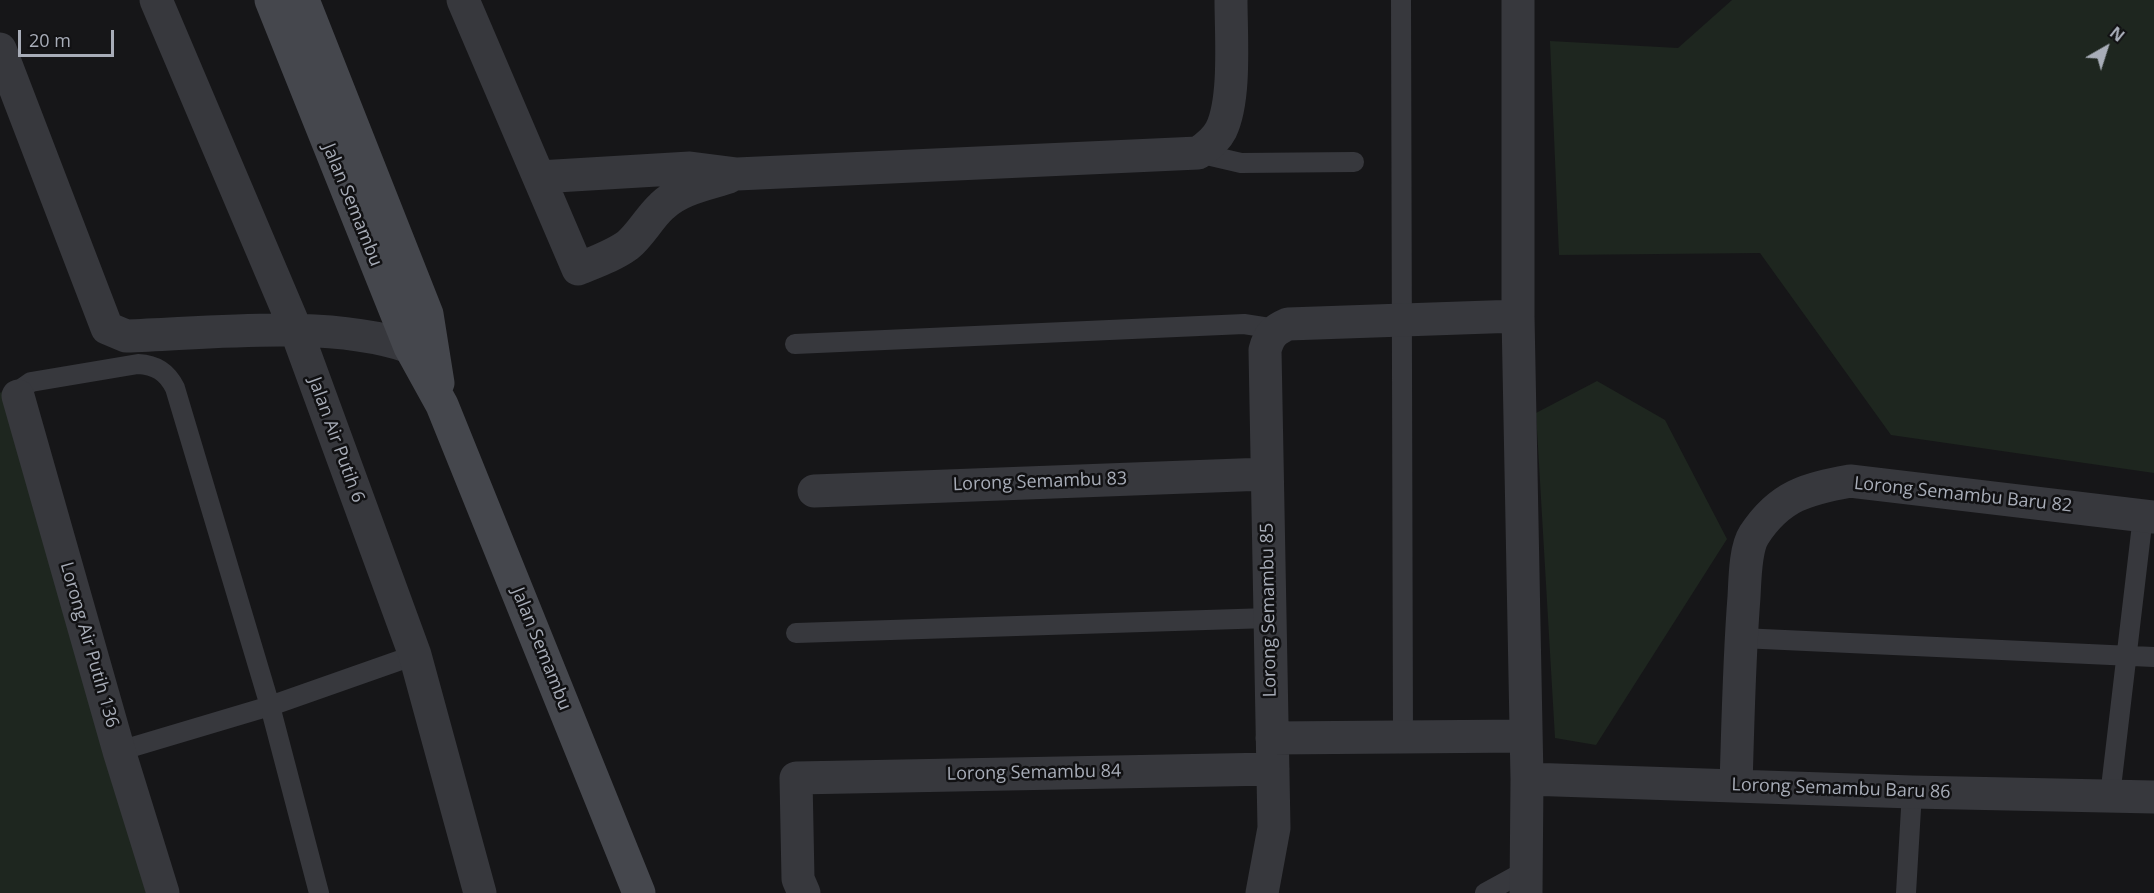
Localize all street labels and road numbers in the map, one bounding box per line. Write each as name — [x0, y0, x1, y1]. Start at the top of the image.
street label: Jalan Semambu — [318, 140, 386, 270]
street label: Jalan Air Putih 6 — [303, 374, 369, 506]
street label: Lorong Semambu 83 — [952, 468, 1128, 496]
street label: Lorong Semambu Baru 82 — [1853, 473, 2073, 517]
street label: Lorong Semambu 85 — [1257, 523, 1281, 697]
street label: Lorong Air Putih 136 — [55, 560, 123, 730]
street label: Jalan Semambu — [507, 584, 575, 714]
street label: Lorong Semambu 84 — [947, 761, 1121, 785]
street label: Lorong Semambu Baru 86 — [1731, 774, 1951, 804]

